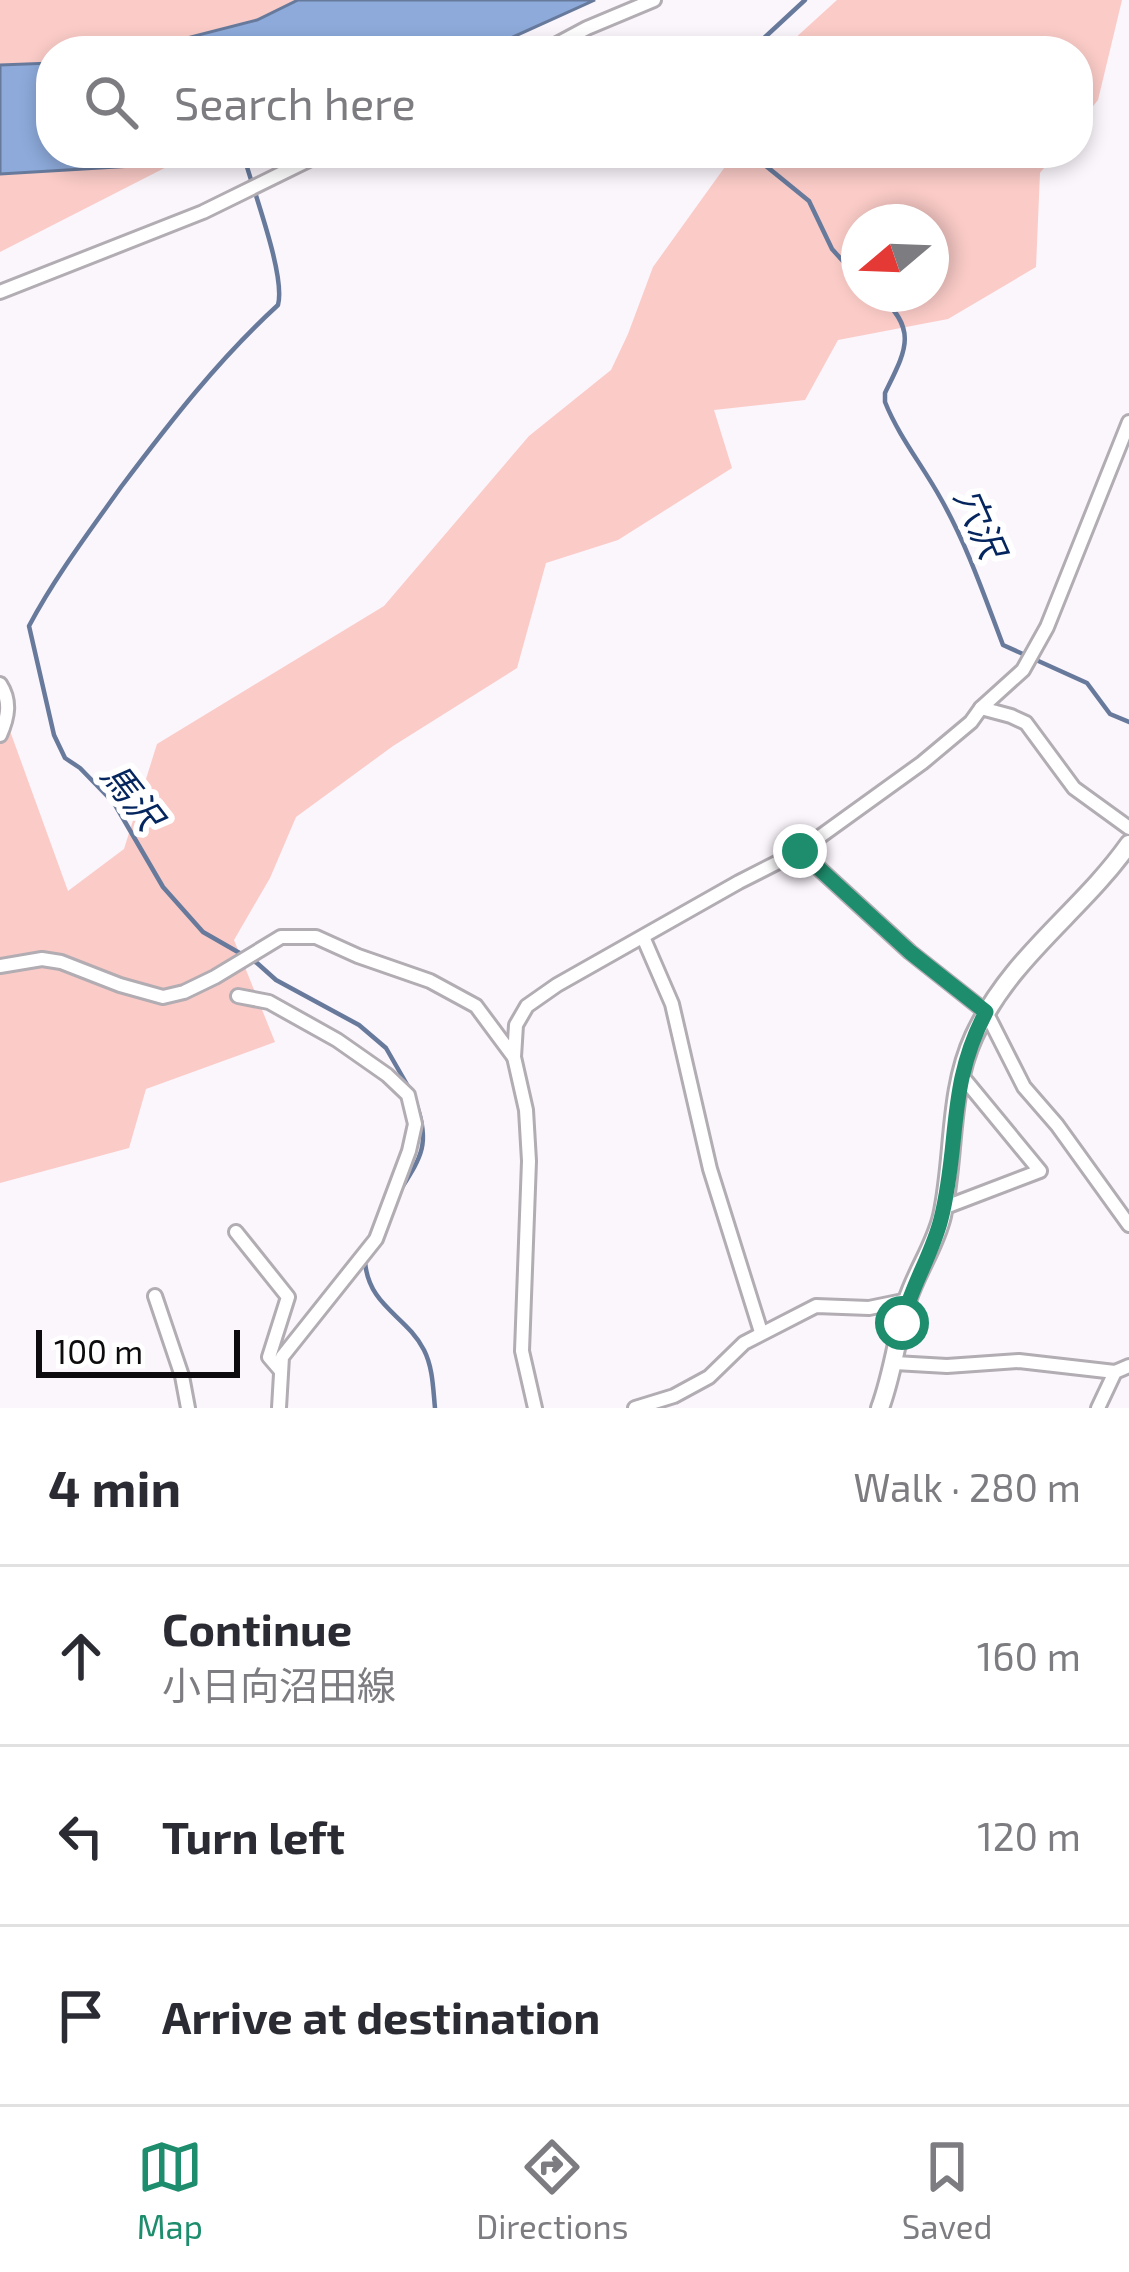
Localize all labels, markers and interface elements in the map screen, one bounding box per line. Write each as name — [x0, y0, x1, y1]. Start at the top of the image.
search box — [36, 36, 1093, 168]
icon: search — [78, 69, 144, 135]
text: Search here — [174, 75, 416, 129]
north arrow — [841, 204, 949, 312]
water label: 穴沢 — [947, 481, 1017, 568]
water label: 馬沢 — [94, 753, 175, 840]
route end — [773, 824, 827, 878]
route start — [875, 1296, 929, 1350]
scale bar — [36, 1324, 240, 1377]
text: 100 m — [54, 1331, 143, 1371]
text: 4 min — [48, 1456, 181, 1517]
text: Walk · 280 m — [853, 1463, 1081, 1510]
text: Continue — [162, 1601, 352, 1655]
icon: ahead — [48, 1623, 114, 1689]
text: 160 m — [977, 1632, 1081, 1679]
text: 小日向沼田線 — [162, 1661, 396, 1708]
icon: left — [48, 1803, 114, 1869]
text: Turn left — [162, 1809, 345, 1863]
text: 120 m — [977, 1812, 1081, 1859]
icon: arrive — [48, 1983, 114, 2049]
text: Arrive at destination — [162, 1989, 600, 2043]
tab: Map — [137, 2134, 203, 2246]
tab: Directions — [476, 2134, 628, 2246]
tab: Saved — [902, 2134, 992, 2246]

